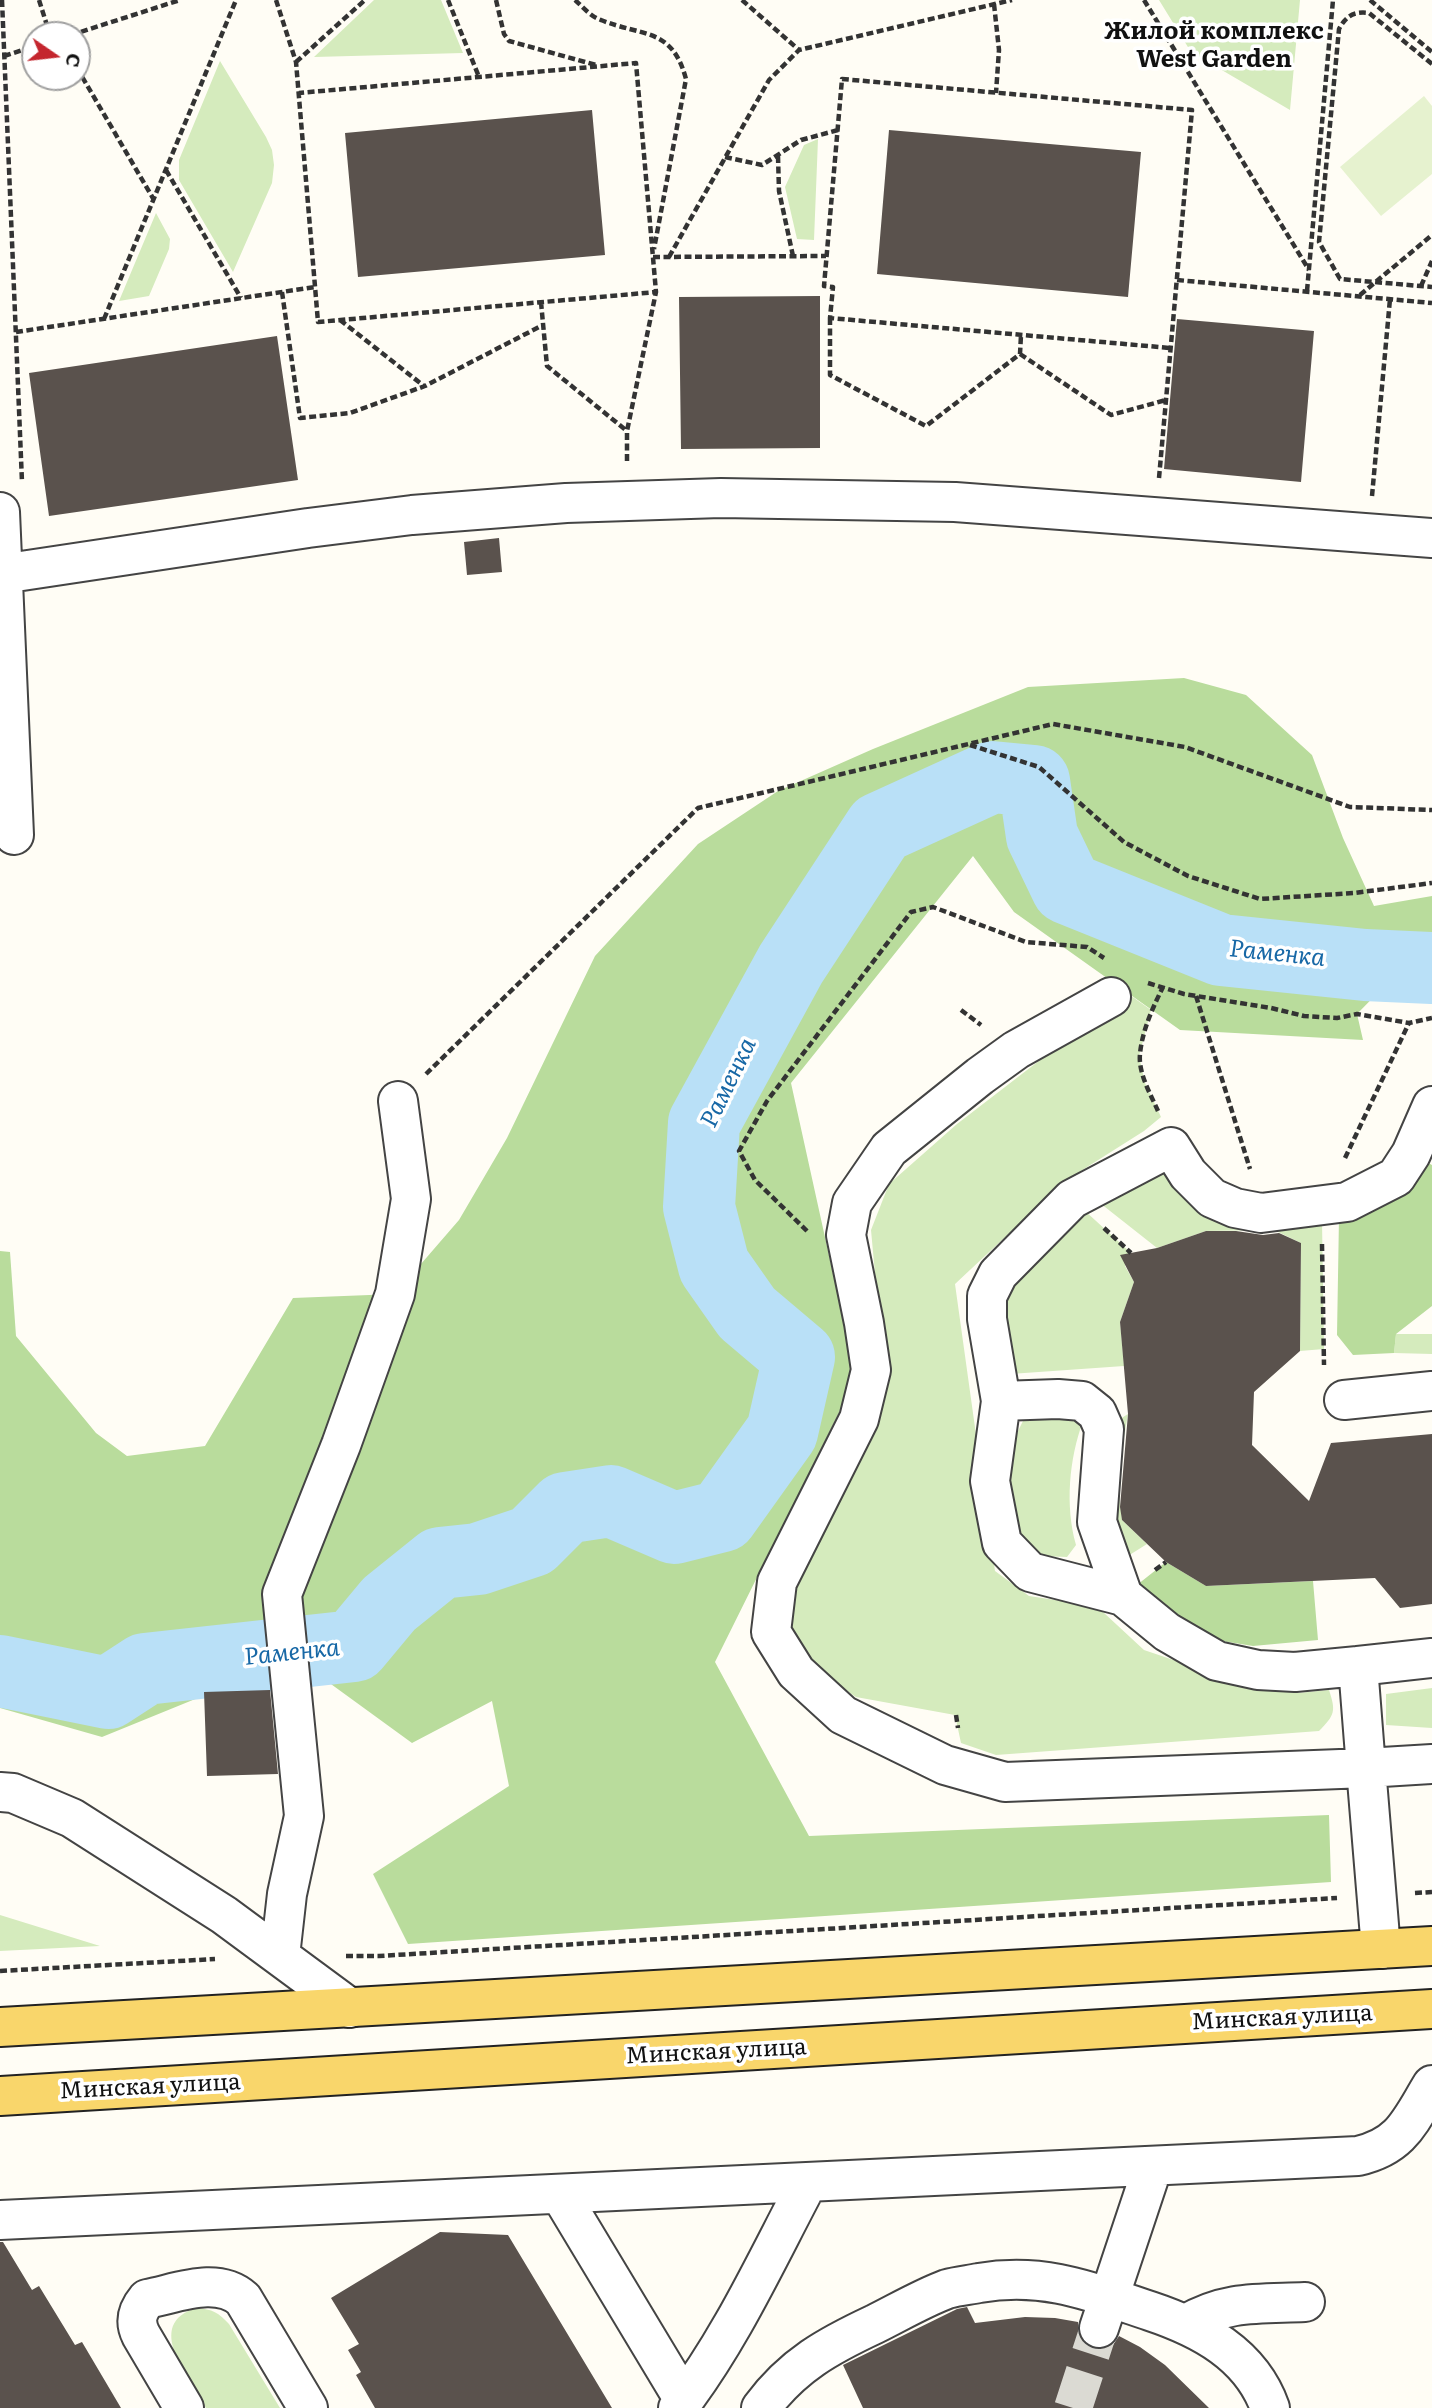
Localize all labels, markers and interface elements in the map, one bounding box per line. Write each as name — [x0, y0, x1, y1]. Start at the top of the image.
district label: Жилой комплекс West Garden — [1104, 18, 1324, 74]
north arrow — [21, 21, 91, 91]
text: С — [59, 51, 90, 71]
water label: Раменка — [1228, 935, 1326, 973]
water label: Раменка — [695, 1034, 763, 1132]
water label: Раменка — [243, 1634, 341, 1672]
street label: Минская улица — [1191, 1999, 1373, 2037]
street label: Минская улица — [625, 2033, 807, 2071]
street label: Минская улица — [59, 2068, 241, 2106]

